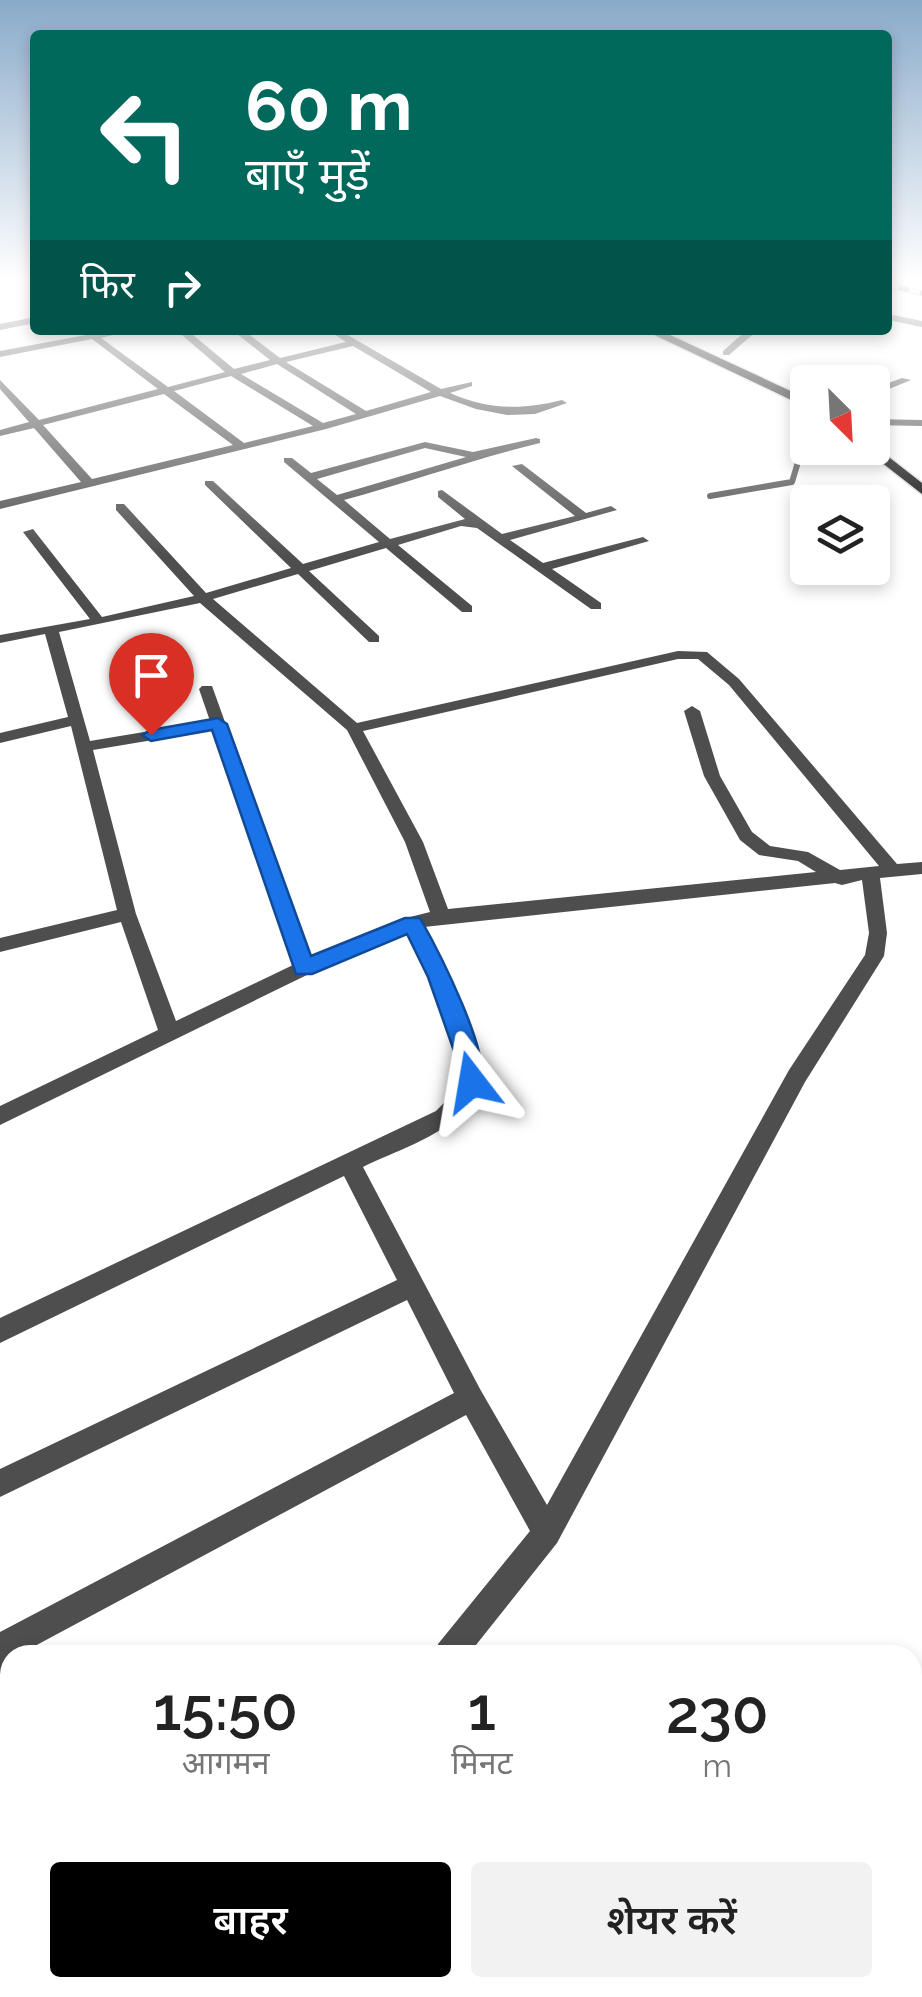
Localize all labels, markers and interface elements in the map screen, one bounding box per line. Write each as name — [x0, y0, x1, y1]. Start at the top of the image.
text: 60 m — [245, 64, 412, 146]
icon: left — [80, 70, 210, 200]
text: बाएँ मुड़ें — [245, 148, 370, 201]
icon: right — [155, 260, 210, 315]
text: फिर — [80, 262, 135, 307]
north arrow — [790, 365, 890, 465]
map controls — [790, 365, 890, 585]
button: layers — [790, 485, 890, 585]
pin — [109, 633, 194, 736]
icon: arrive — [124, 648, 179, 703]
position arrow — [420, 1030, 524, 1134]
text: 15:50 — [153, 1674, 298, 1744]
text: 1 — [468, 1674, 496, 1744]
text: 230 — [666, 1677, 769, 1747]
text: आगमन — [182, 1744, 269, 1781]
text: मिनट — [451, 1744, 513, 1781]
text: m — [703, 1747, 732, 1784]
button: बाहर — [50, 1862, 451, 1977]
button: शेयर करें — [471, 1862, 872, 1977]

